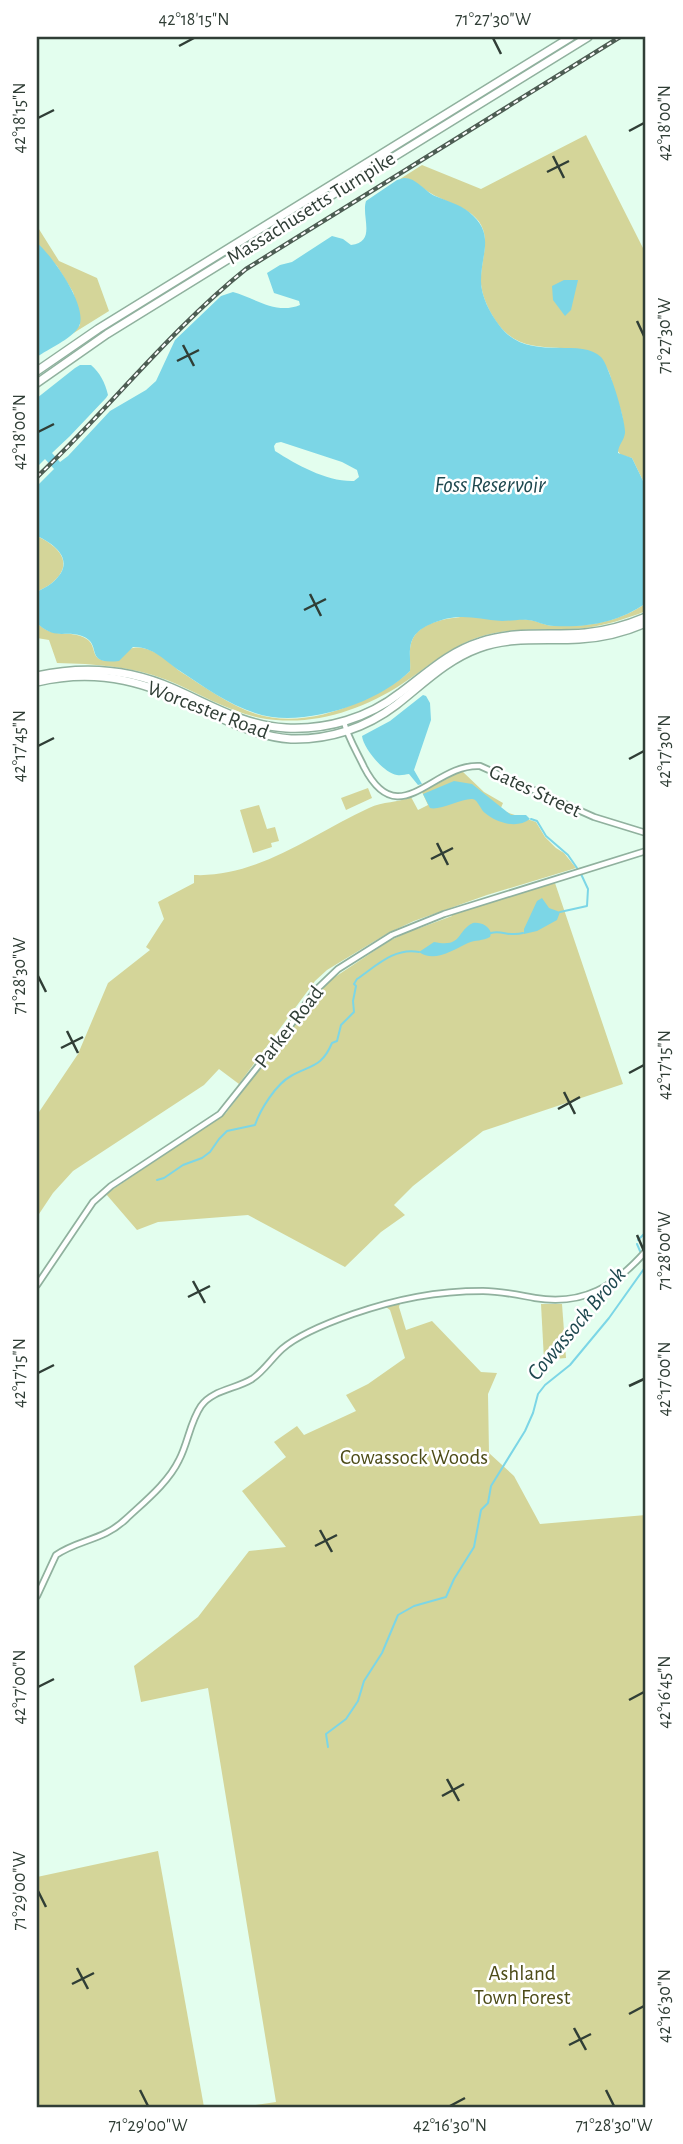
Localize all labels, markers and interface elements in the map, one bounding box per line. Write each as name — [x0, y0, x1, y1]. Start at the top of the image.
text: 42°18'15"N — [159, 11, 229, 29]
text: 71°27'30"W — [455, 11, 531, 29]
text: 42°18'15"N — [11, 83, 29, 153]
text: 42°18'00"N — [656, 85, 674, 161]
street label: Massachusetts Turnpike — [223, 148, 399, 268]
text: 71°27'30"W — [656, 298, 674, 374]
text: 42°18'00"N — [11, 394, 29, 470]
water label: Foss Reservoir — [435, 474, 546, 497]
street label: Worcester Road — [144, 677, 272, 743]
text: 42°17'45"N — [11, 710, 29, 782]
text: 42°17'30"N — [656, 714, 674, 788]
street label: Gates Street — [486, 761, 584, 822]
text: 71°28'30"W — [11, 938, 29, 1014]
street label: Parker Road — [251, 982, 327, 1072]
text: 42°17'15"N — [656, 1030, 674, 1100]
text: 71°28'00"W — [656, 1211, 674, 1291]
water label: Cowassock Brook — [523, 1263, 631, 1385]
text: 42°17'15"N — [11, 1338, 29, 1408]
text: 42°17'00"N — [656, 1341, 674, 1417]
park label: Cowassock Woods — [340, 1447, 488, 1468]
text: 42°17'00"N — [11, 1649, 29, 1725]
text: 42°16'45"N — [656, 1655, 674, 1729]
text: 71°29'00"W — [11, 1852, 29, 1930]
park label: Ashland Town Forest — [474, 1963, 571, 2008]
text: 42°16'30"N — [656, 1969, 674, 2043]
text: 71°29'00"W — [109, 2117, 187, 2135]
text: 42°16'30"N — [413, 2117, 487, 2135]
text: 71°28'30"W — [576, 2117, 652, 2135]

